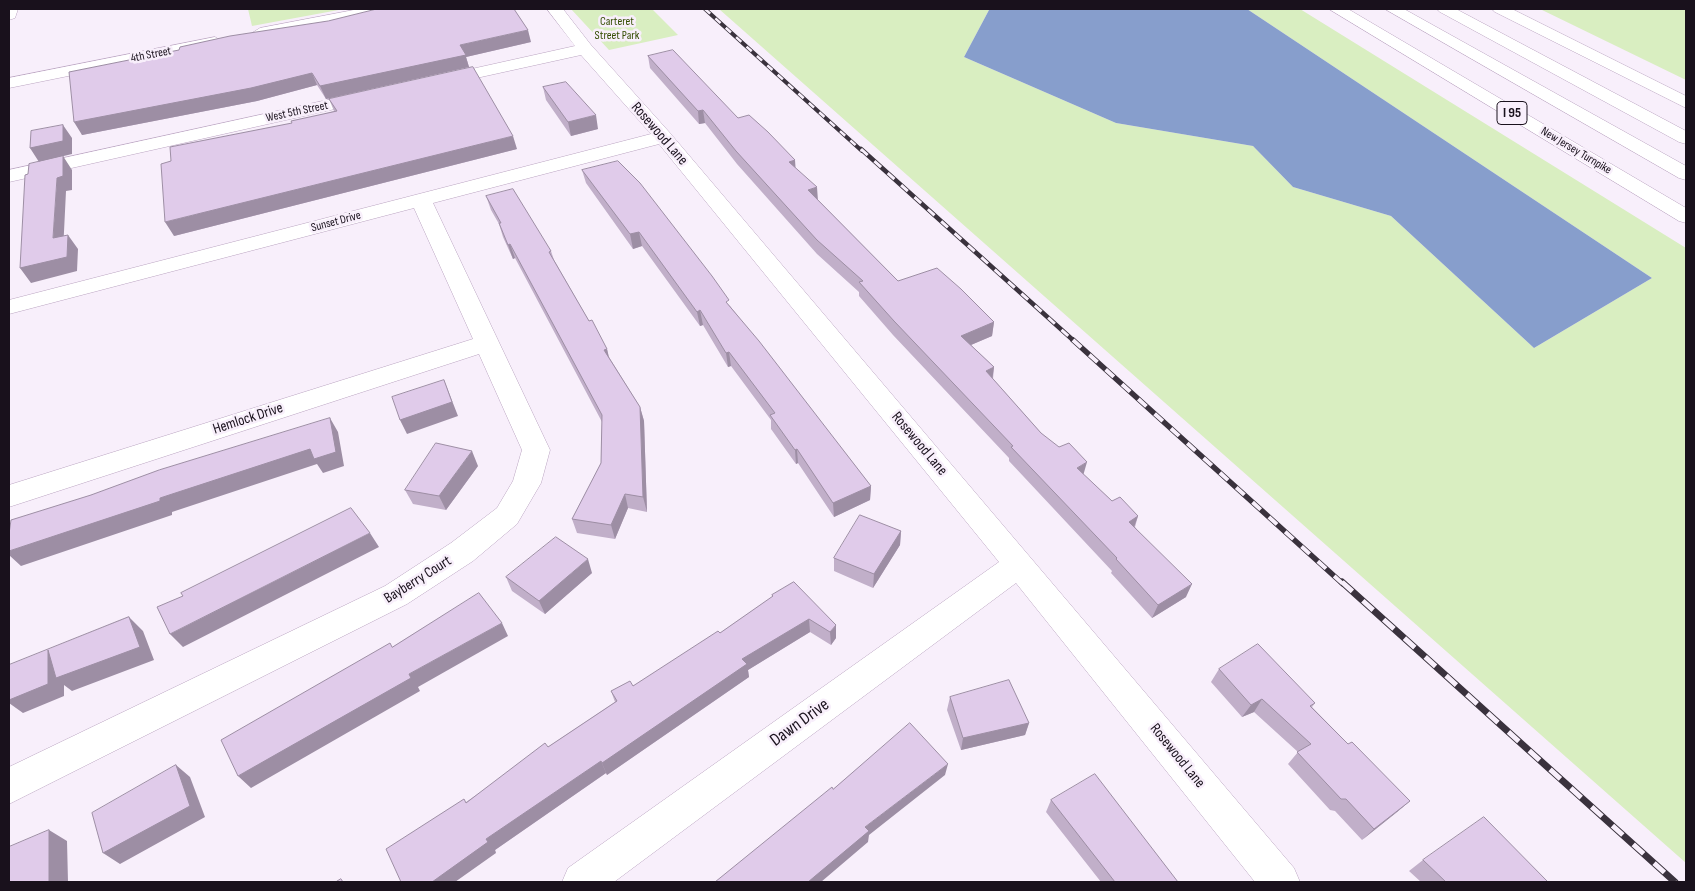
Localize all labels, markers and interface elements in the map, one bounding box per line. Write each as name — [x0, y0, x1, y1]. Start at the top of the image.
park label: Carteret Street Park — [595, 15, 639, 43]
street label: 4th Street — [129, 44, 173, 66]
street label: West 5th Street — [265, 98, 329, 126]
street label: Rosewood Lane — [627, 99, 691, 169]
road number: I 95 — [1497, 102, 1527, 125]
street label: New Jersey Turnpike — [1538, 124, 1614, 178]
street label: Sunset Drive — [310, 208, 362, 236]
street label: Hemlock Drive — [211, 399, 285, 439]
street label: Rosewood Lane — [887, 409, 951, 479]
street label: Bayberry Court — [381, 552, 455, 608]
street label: Dawn Drive — [766, 694, 834, 752]
street label: Rosewood Lane — [1146, 720, 1208, 792]

